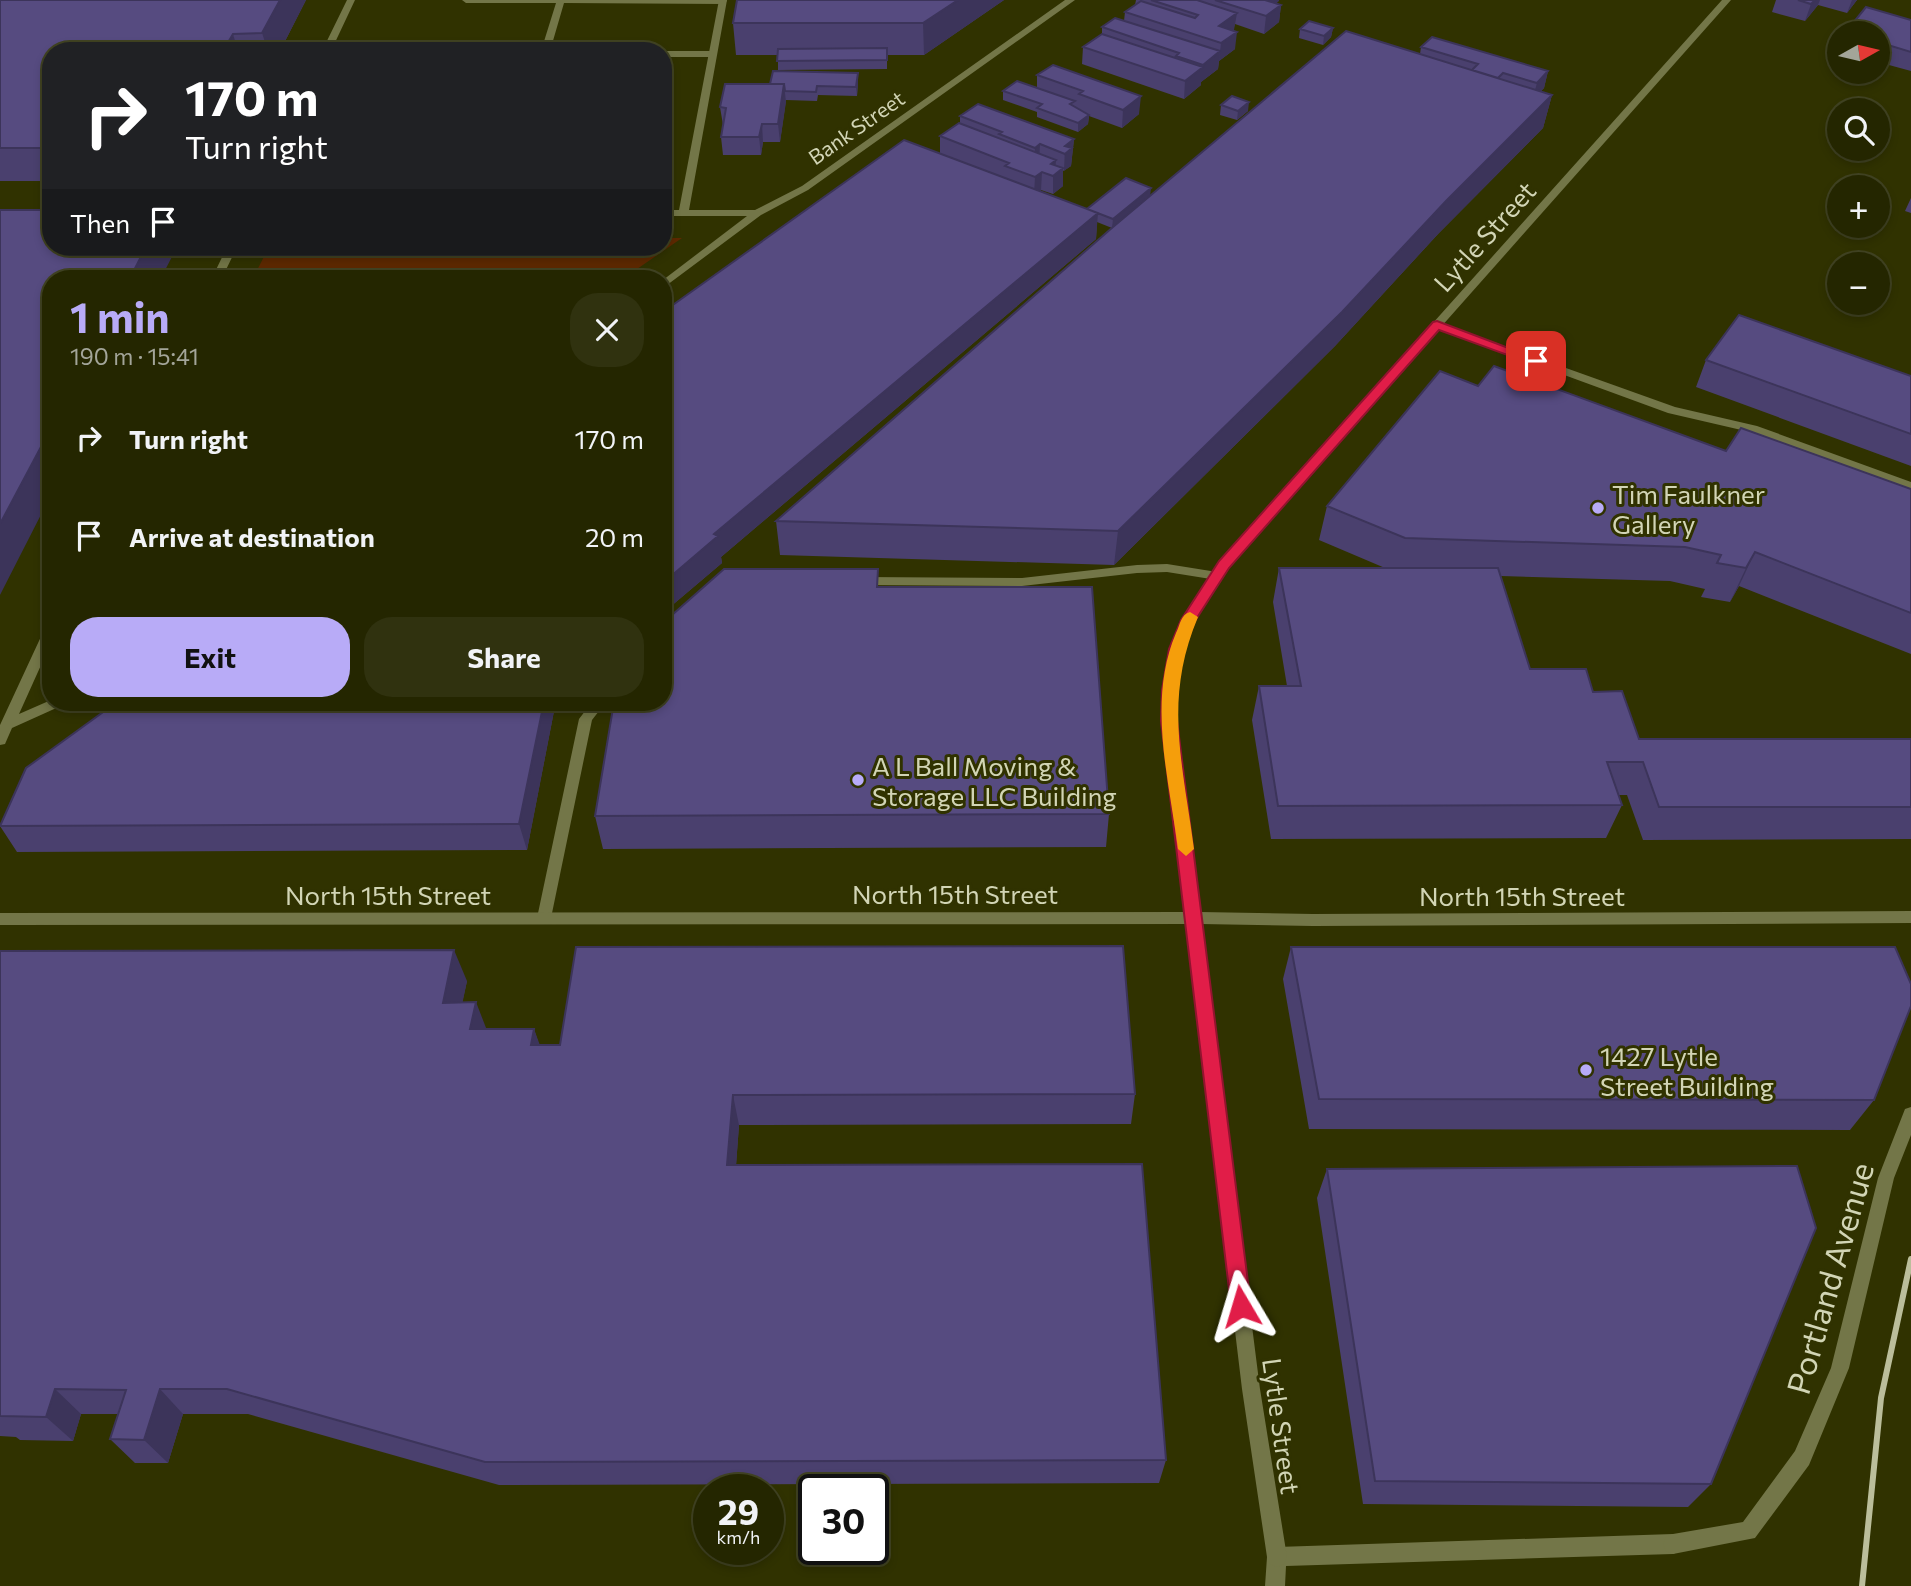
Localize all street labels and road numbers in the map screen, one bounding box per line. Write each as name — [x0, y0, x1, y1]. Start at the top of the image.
street label: Bank Street — [803, 85, 909, 169]
street label: Lytle Street — [1427, 175, 1541, 297]
street label: North 15th Street — [852, 878, 1058, 909]
street label: North 15th Street — [285, 879, 491, 910]
street label: North 15th Street — [1419, 880, 1625, 911]
street label: Portland Avenue — [1777, 1158, 1881, 1398]
street label: Lytle Street — [1257, 1356, 1307, 1496]

